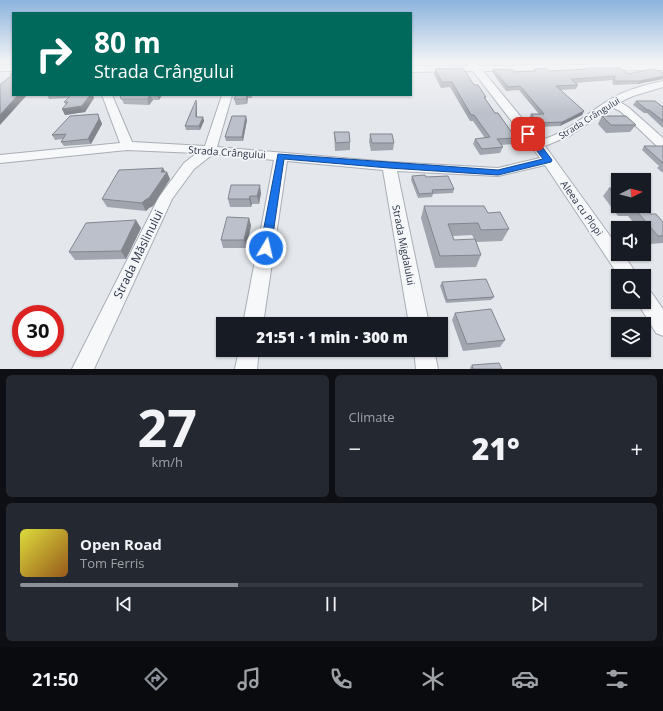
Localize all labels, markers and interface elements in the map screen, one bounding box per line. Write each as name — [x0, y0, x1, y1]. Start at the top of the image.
text: 80 m — [94, 23, 161, 61]
icon: right — [28, 28, 80, 80]
text: Strada Crângului — [94, 59, 234, 83]
street label: Strada Crângului — [556, 94, 622, 142]
pin — [511, 117, 545, 151]
icon: arrive — [517, 123, 539, 145]
street label: Strada Crângului — [188, 142, 266, 162]
north arrow — [611, 173, 651, 213]
map controls — [611, 173, 651, 357]
street label: Aleea cu Plopi — [558, 177, 606, 239]
street label: Strada Migdalului — [389, 204, 419, 286]
street label: Strada Măslinului — [109, 207, 167, 301]
button: sound — [611, 221, 651, 261]
position arrow — [245, 227, 287, 269]
button: search — [611, 269, 651, 309]
speed limit sign: 30 — [12, 305, 64, 357]
button: layers — [611, 317, 651, 357]
text: 21:51 · 1 min · 300 m — [256, 327, 408, 347]
text: 27 — [138, 391, 197, 462]
text: Climate — [349, 408, 394, 426]
text: 21° — [472, 428, 520, 469]
text: − — [349, 433, 361, 463]
text: + — [630, 433, 643, 463]
text: km/h — [151, 453, 183, 471]
text: Open Road — [80, 534, 162, 554]
text: Tom Ferris — [80, 554, 145, 572]
icon: previous — [113, 593, 135, 615]
icon: pause — [320, 593, 342, 615]
icon: next — [528, 593, 550, 615]
icon: directions — [142, 665, 170, 693]
icon: music — [235, 665, 263, 693]
icon: phone — [327, 665, 355, 693]
icon: climate — [419, 665, 447, 693]
icon: car — [511, 665, 539, 693]
icon: filters — [603, 665, 631, 693]
text: 21:50 — [32, 667, 78, 691]

